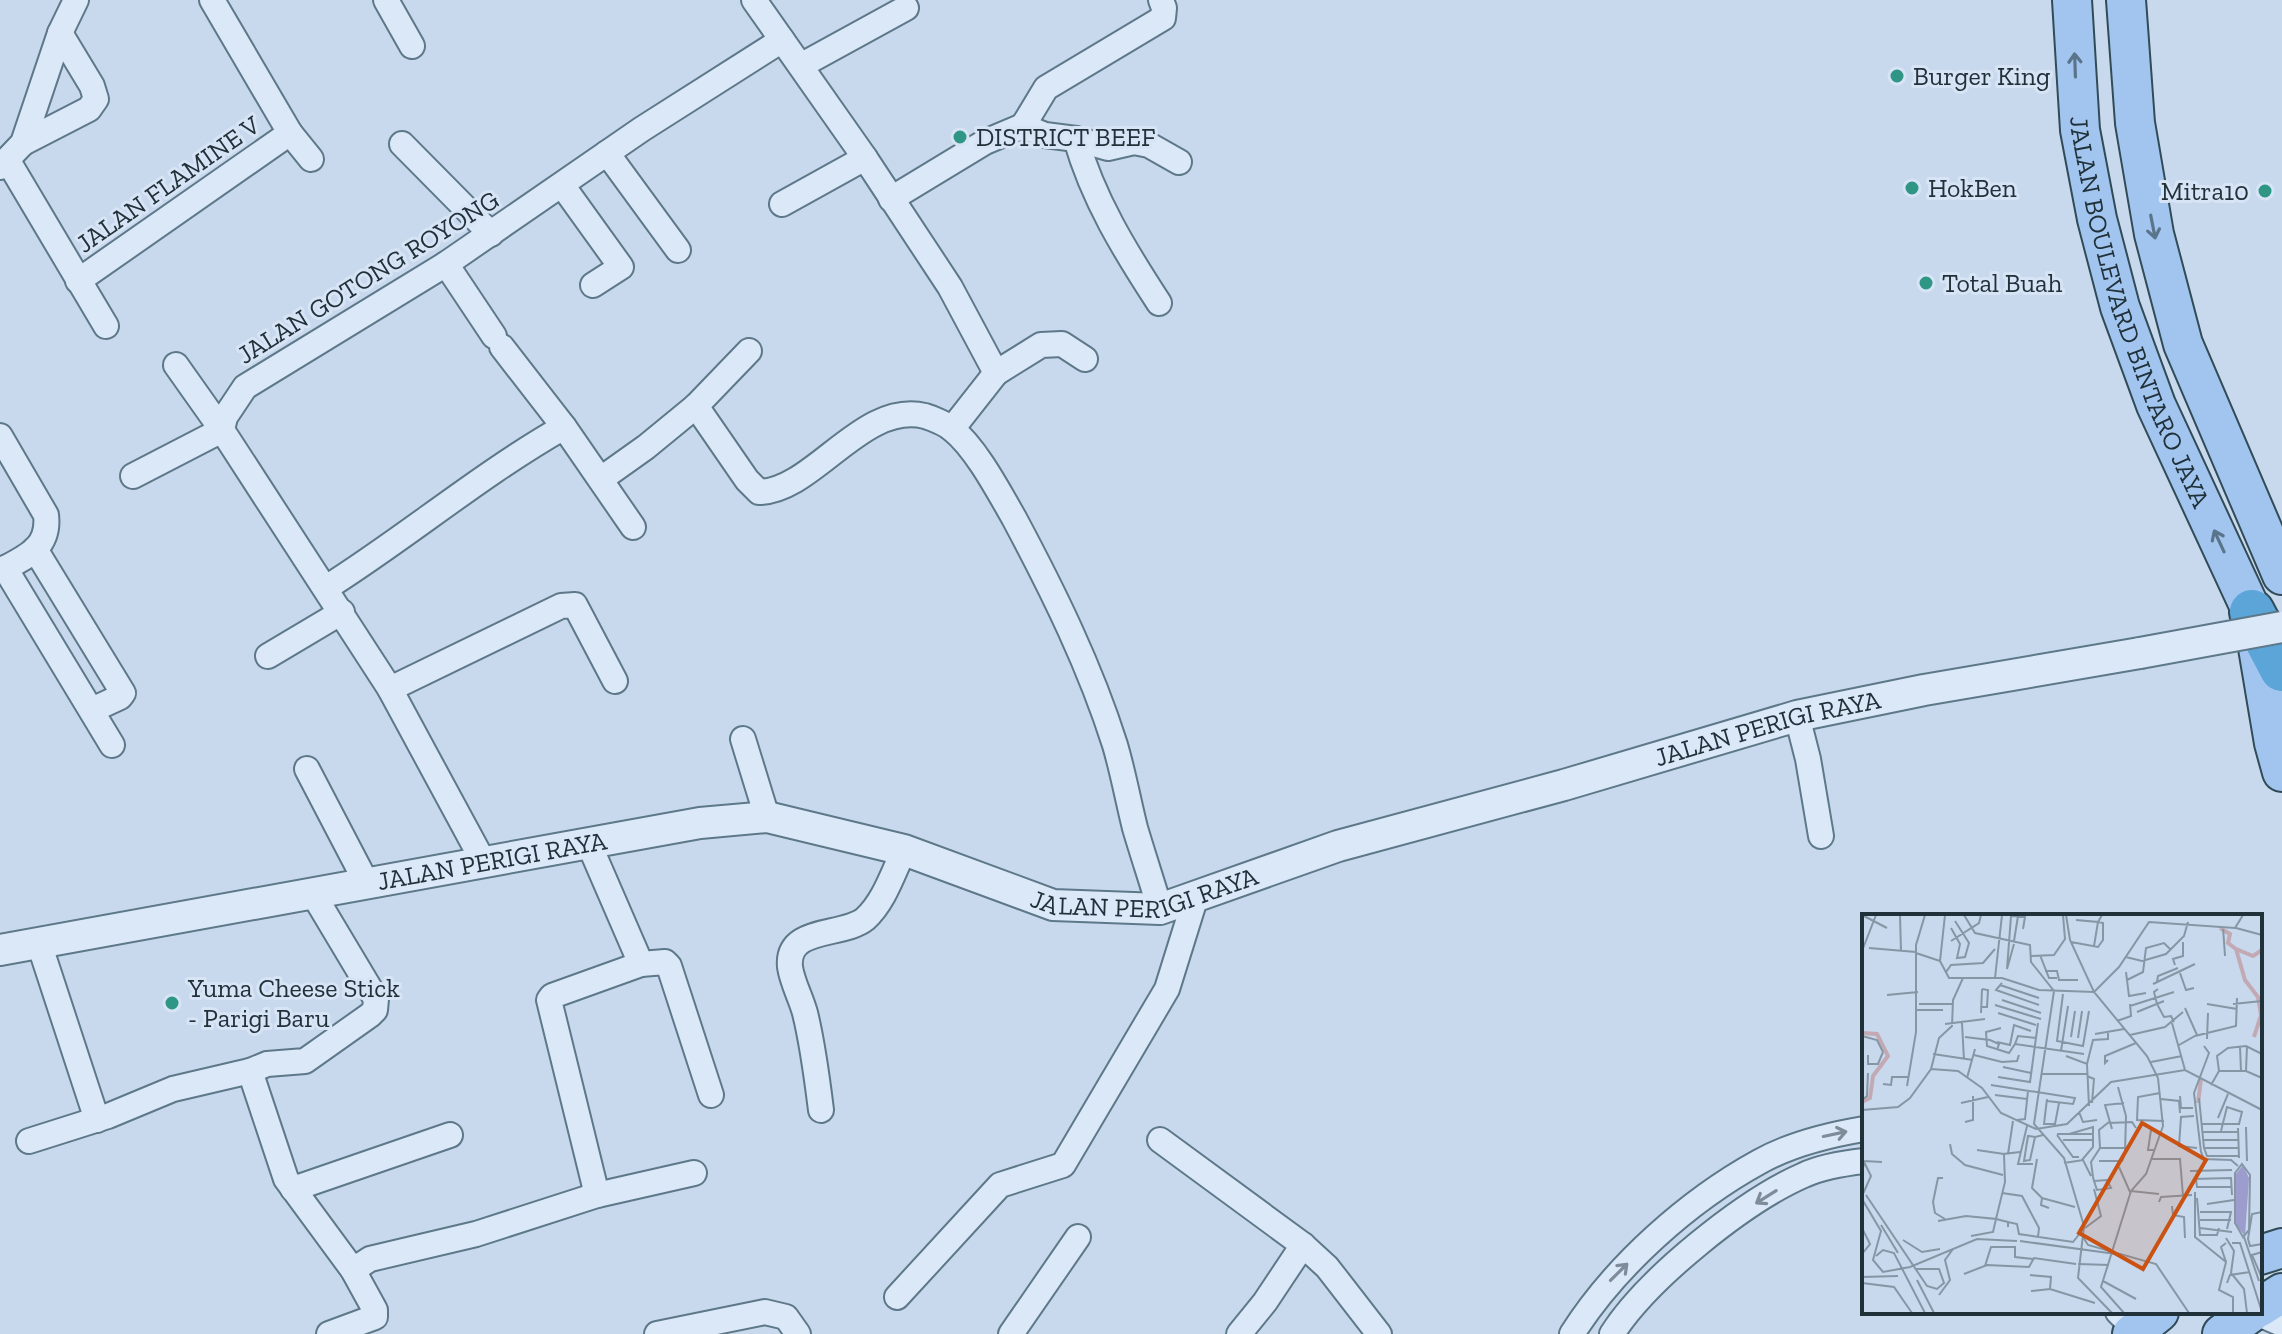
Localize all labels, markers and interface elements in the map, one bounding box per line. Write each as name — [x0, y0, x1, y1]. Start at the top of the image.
one-way arrow — [2068, 52, 2083, 79]
place label: Burger King — [1913, 60, 2050, 92]
marker: Burger King — [1888, 67, 1906, 85]
street label: JALAN FLAMINE V — [70, 109, 266, 259]
street label: JALAN BOULEVARD BINTARO JAYA — [2063, 115, 2218, 514]
place label: DISTRICT BEEF — [976, 121, 1156, 153]
marker: DISTRICT BEEF — [951, 128, 969, 146]
place label: HokBen — [1928, 172, 2017, 204]
place label: Mitra10 — [2161, 175, 2249, 207]
marker: HokBen — [1903, 179, 1921, 197]
marker: Mitra10 — [2256, 182, 2274, 200]
street label: JALAN GOTONG ROYONG — [231, 183, 505, 371]
one-way arrow — [2147, 214, 2162, 240]
place label: Total Buah — [1942, 267, 2063, 299]
marker: Total Buah — [1917, 274, 1935, 292]
one-way arrow — [2211, 529, 2226, 554]
street label: JALAN PERIGI RAYA — [1651, 683, 1884, 773]
street label: JALAN PERIGI RAYA — [375, 824, 610, 897]
street label: JALAN PERIGI RAYA — [1026, 859, 1263, 925]
inset map — [1862, 914, 2262, 1314]
place label: Yuma Cheese Stick - Parigi Baru — [187, 972, 400, 1034]
marker: Yuma Cheese Stick - Parigi Baru — [163, 994, 181, 1012]
one-way arrow — [1822, 1126, 1848, 1141]
one-way arrow — [1755, 1188, 1777, 1205]
one-way arrow — [1609, 1263, 1629, 1282]

